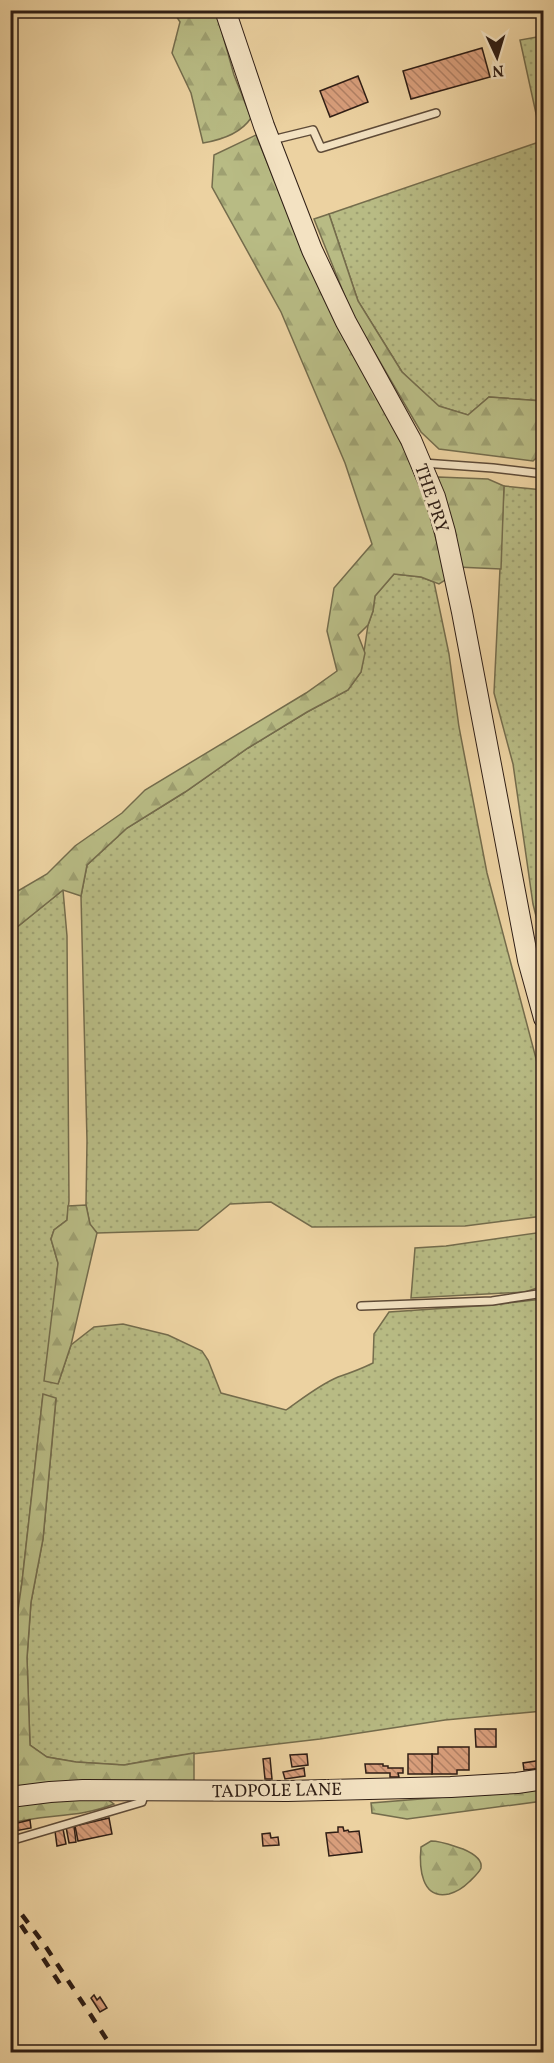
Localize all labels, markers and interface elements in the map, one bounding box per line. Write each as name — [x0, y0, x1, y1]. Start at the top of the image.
north arrow — [467, 27, 527, 87]
text: N — [491, 59, 504, 81]
street label: THE PRY — [407, 461, 454, 536]
street label: TADPOLE LANE — [212, 1778, 342, 1805]

